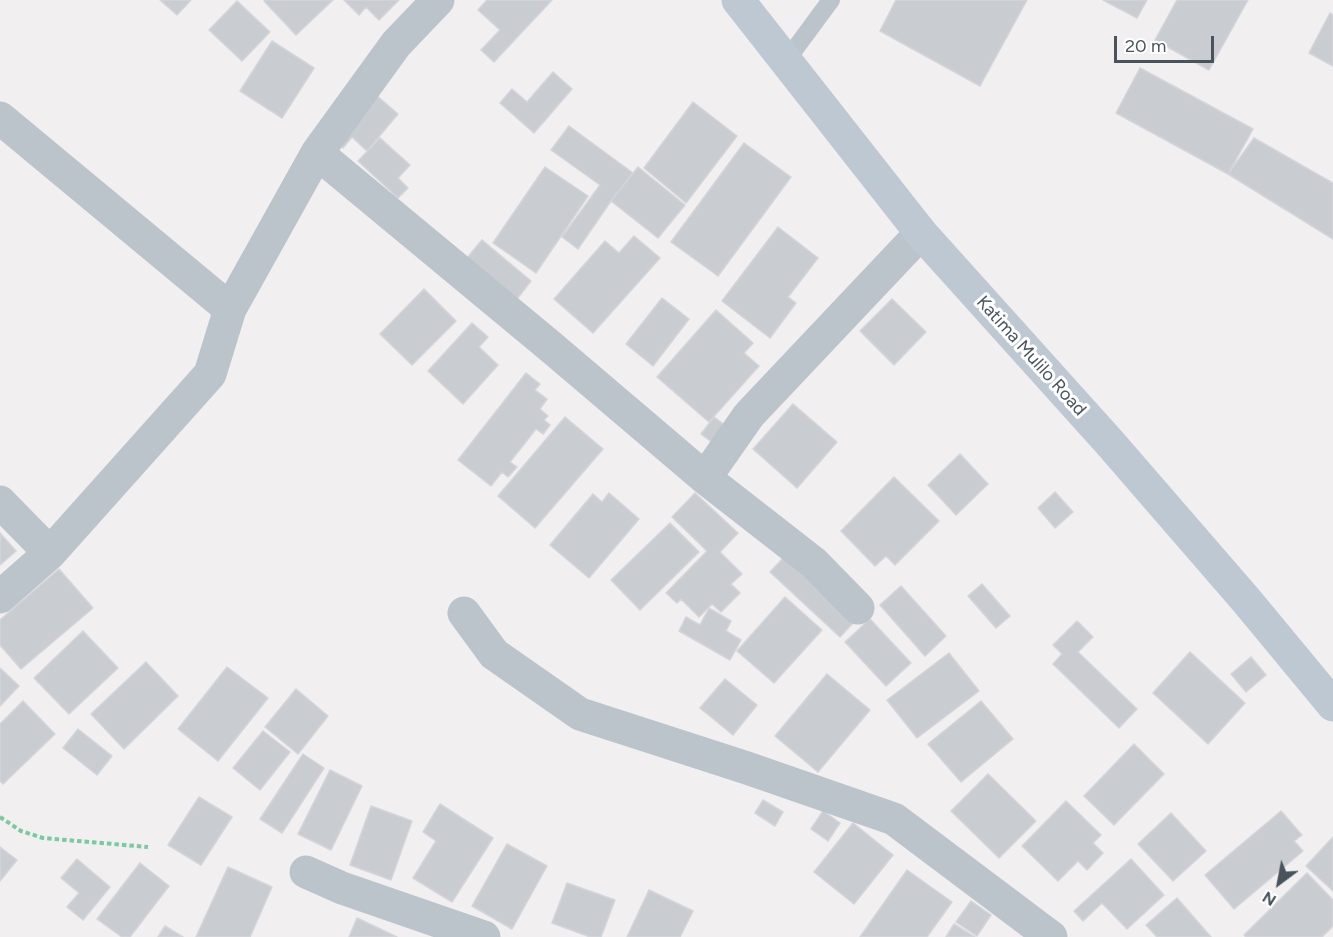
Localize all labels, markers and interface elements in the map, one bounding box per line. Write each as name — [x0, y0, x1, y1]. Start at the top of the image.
scale bar — [1117, 24, 1218, 62]
text: 20 m — [1125, 35, 1166, 57]
street label: Katima Mulilo Road — [972, 292, 1090, 420]
north arrow — [1249, 853, 1309, 913]
text: N — [1259, 887, 1279, 910]

